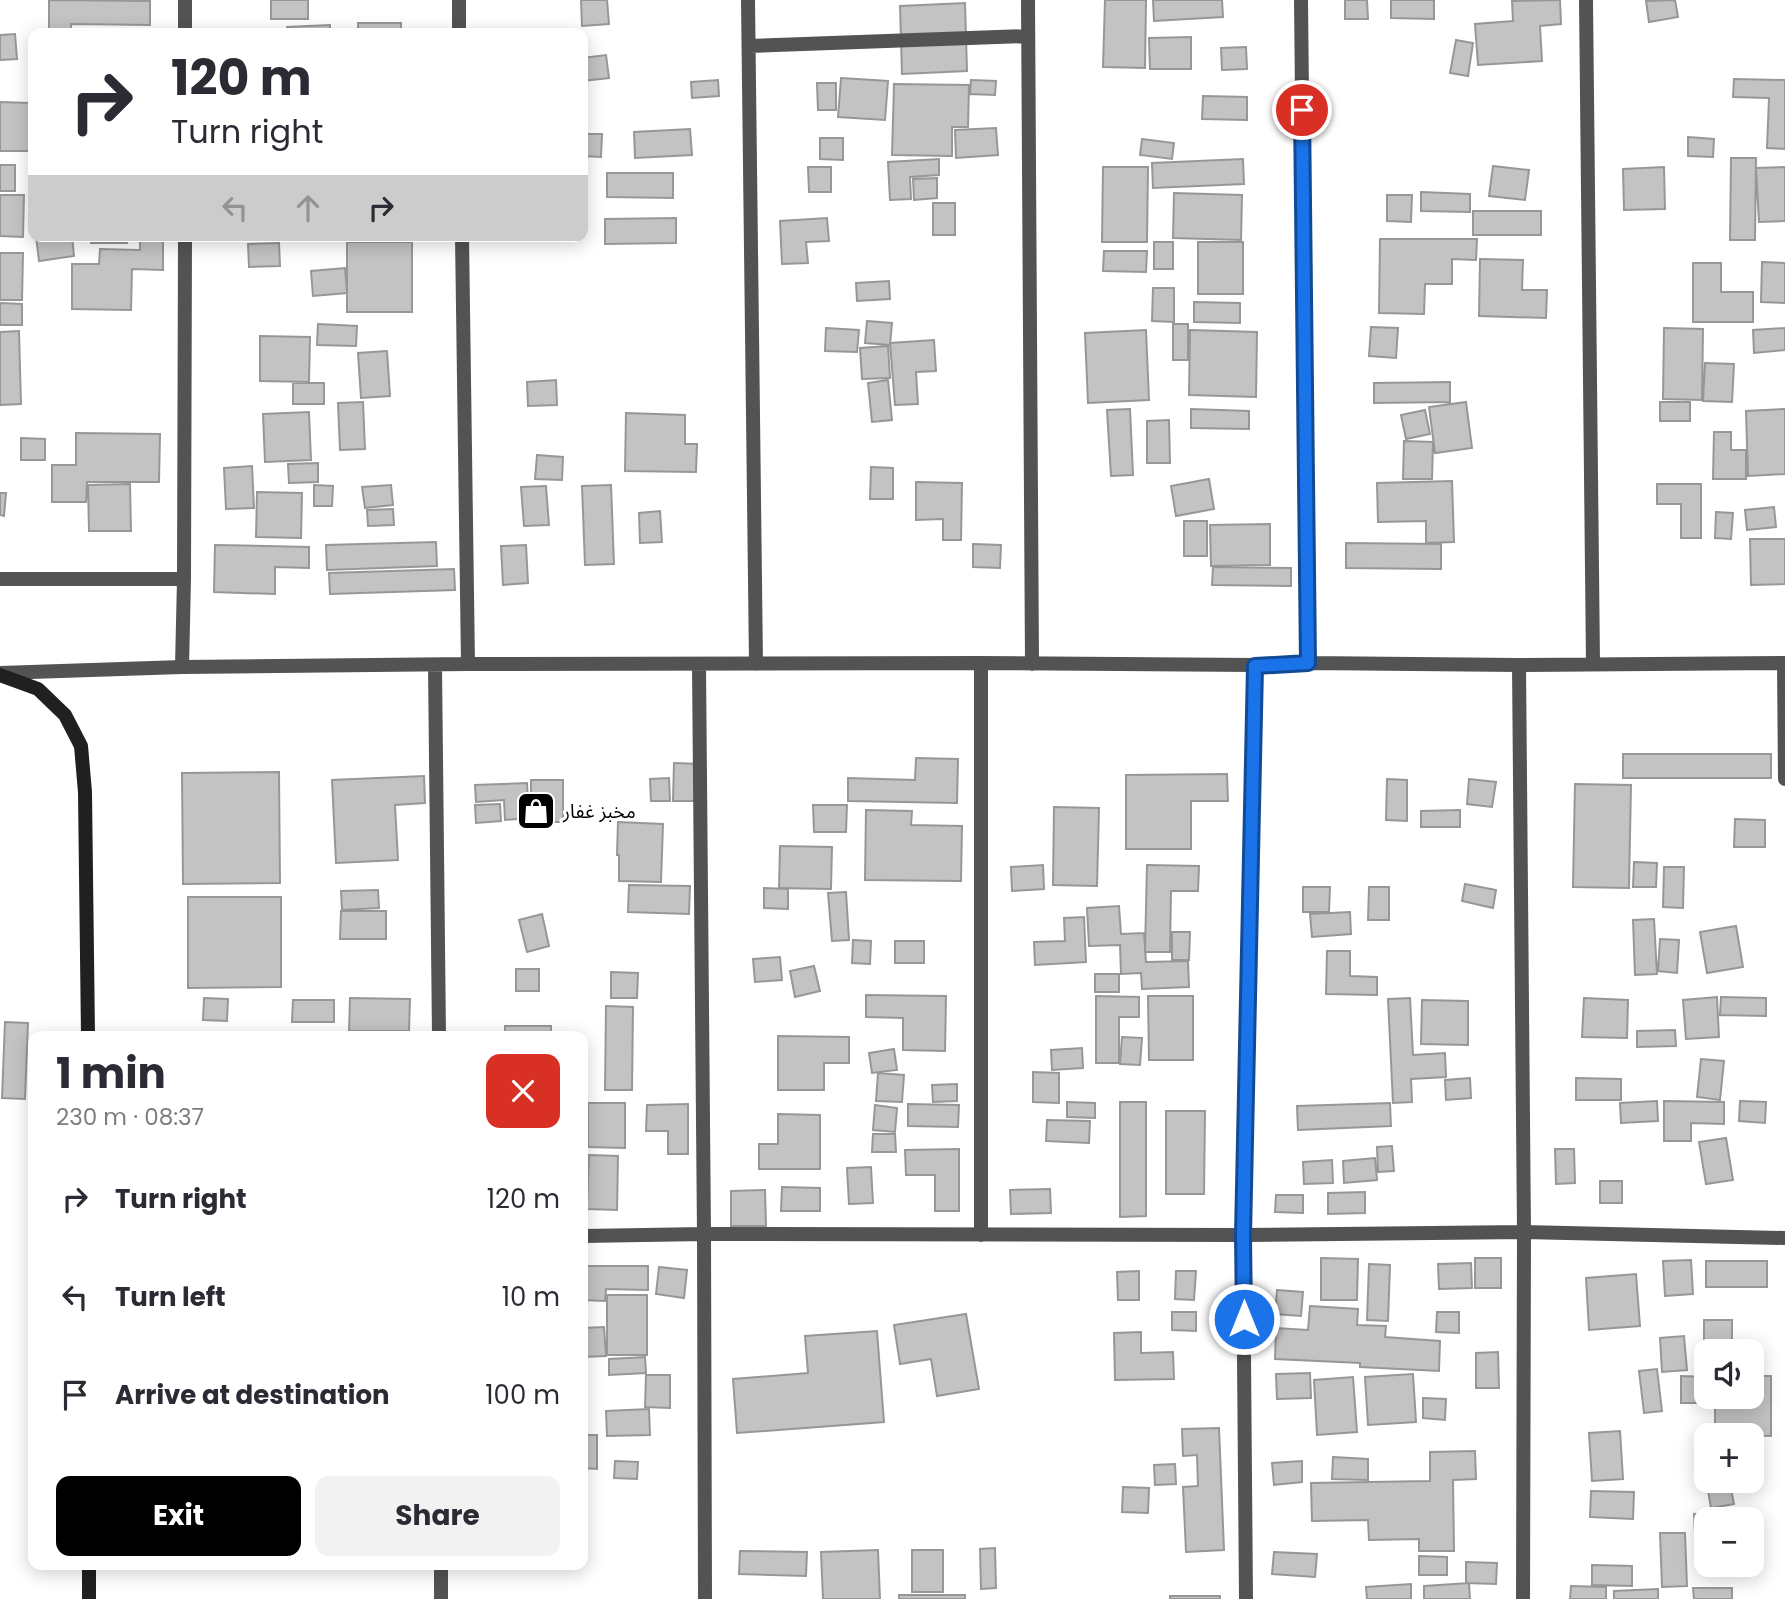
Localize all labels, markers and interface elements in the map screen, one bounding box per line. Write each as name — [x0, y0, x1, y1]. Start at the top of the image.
text: 120 m — [171, 44, 312, 112]
icon: right — [56, 56, 147, 147]
pin — [1272, 80, 1332, 140]
icon: arrive — [1283, 91, 1321, 129]
text: Turn right — [171, 109, 323, 154]
icon: left — [216, 189, 254, 227]
icon: ahead — [289, 189, 327, 227]
icon: right — [362, 189, 400, 227]
shop icon: مخبز غفار — [515, 790, 557, 832]
place label: مخبز غفار — [562, 798, 636, 825]
text: 1 min — [56, 1044, 166, 1103]
button: close — [486, 1054, 560, 1128]
text: 230 m · 08:37 — [56, 1101, 204, 1133]
icon: right — [56, 1180, 94, 1218]
text: Turn right — [115, 1181, 247, 1217]
text: 120 m — [487, 1181, 560, 1217]
icon: left — [56, 1278, 94, 1316]
text: Turn left — [115, 1279, 226, 1315]
text: 10 m — [502, 1279, 560, 1315]
position arrow — [1207, 1282, 1281, 1356]
map controls — [1694, 1339, 1764, 1577]
button: sound — [1694, 1339, 1764, 1409]
icon: arrive — [56, 1376, 94, 1414]
text: Arrive at destination — [115, 1377, 390, 1413]
text: 100 m — [485, 1377, 560, 1413]
button: + — [1694, 1423, 1764, 1493]
button: Exit — [56, 1476, 301, 1556]
button: Share — [315, 1476, 560, 1556]
button: − — [1694, 1507, 1764, 1577]

